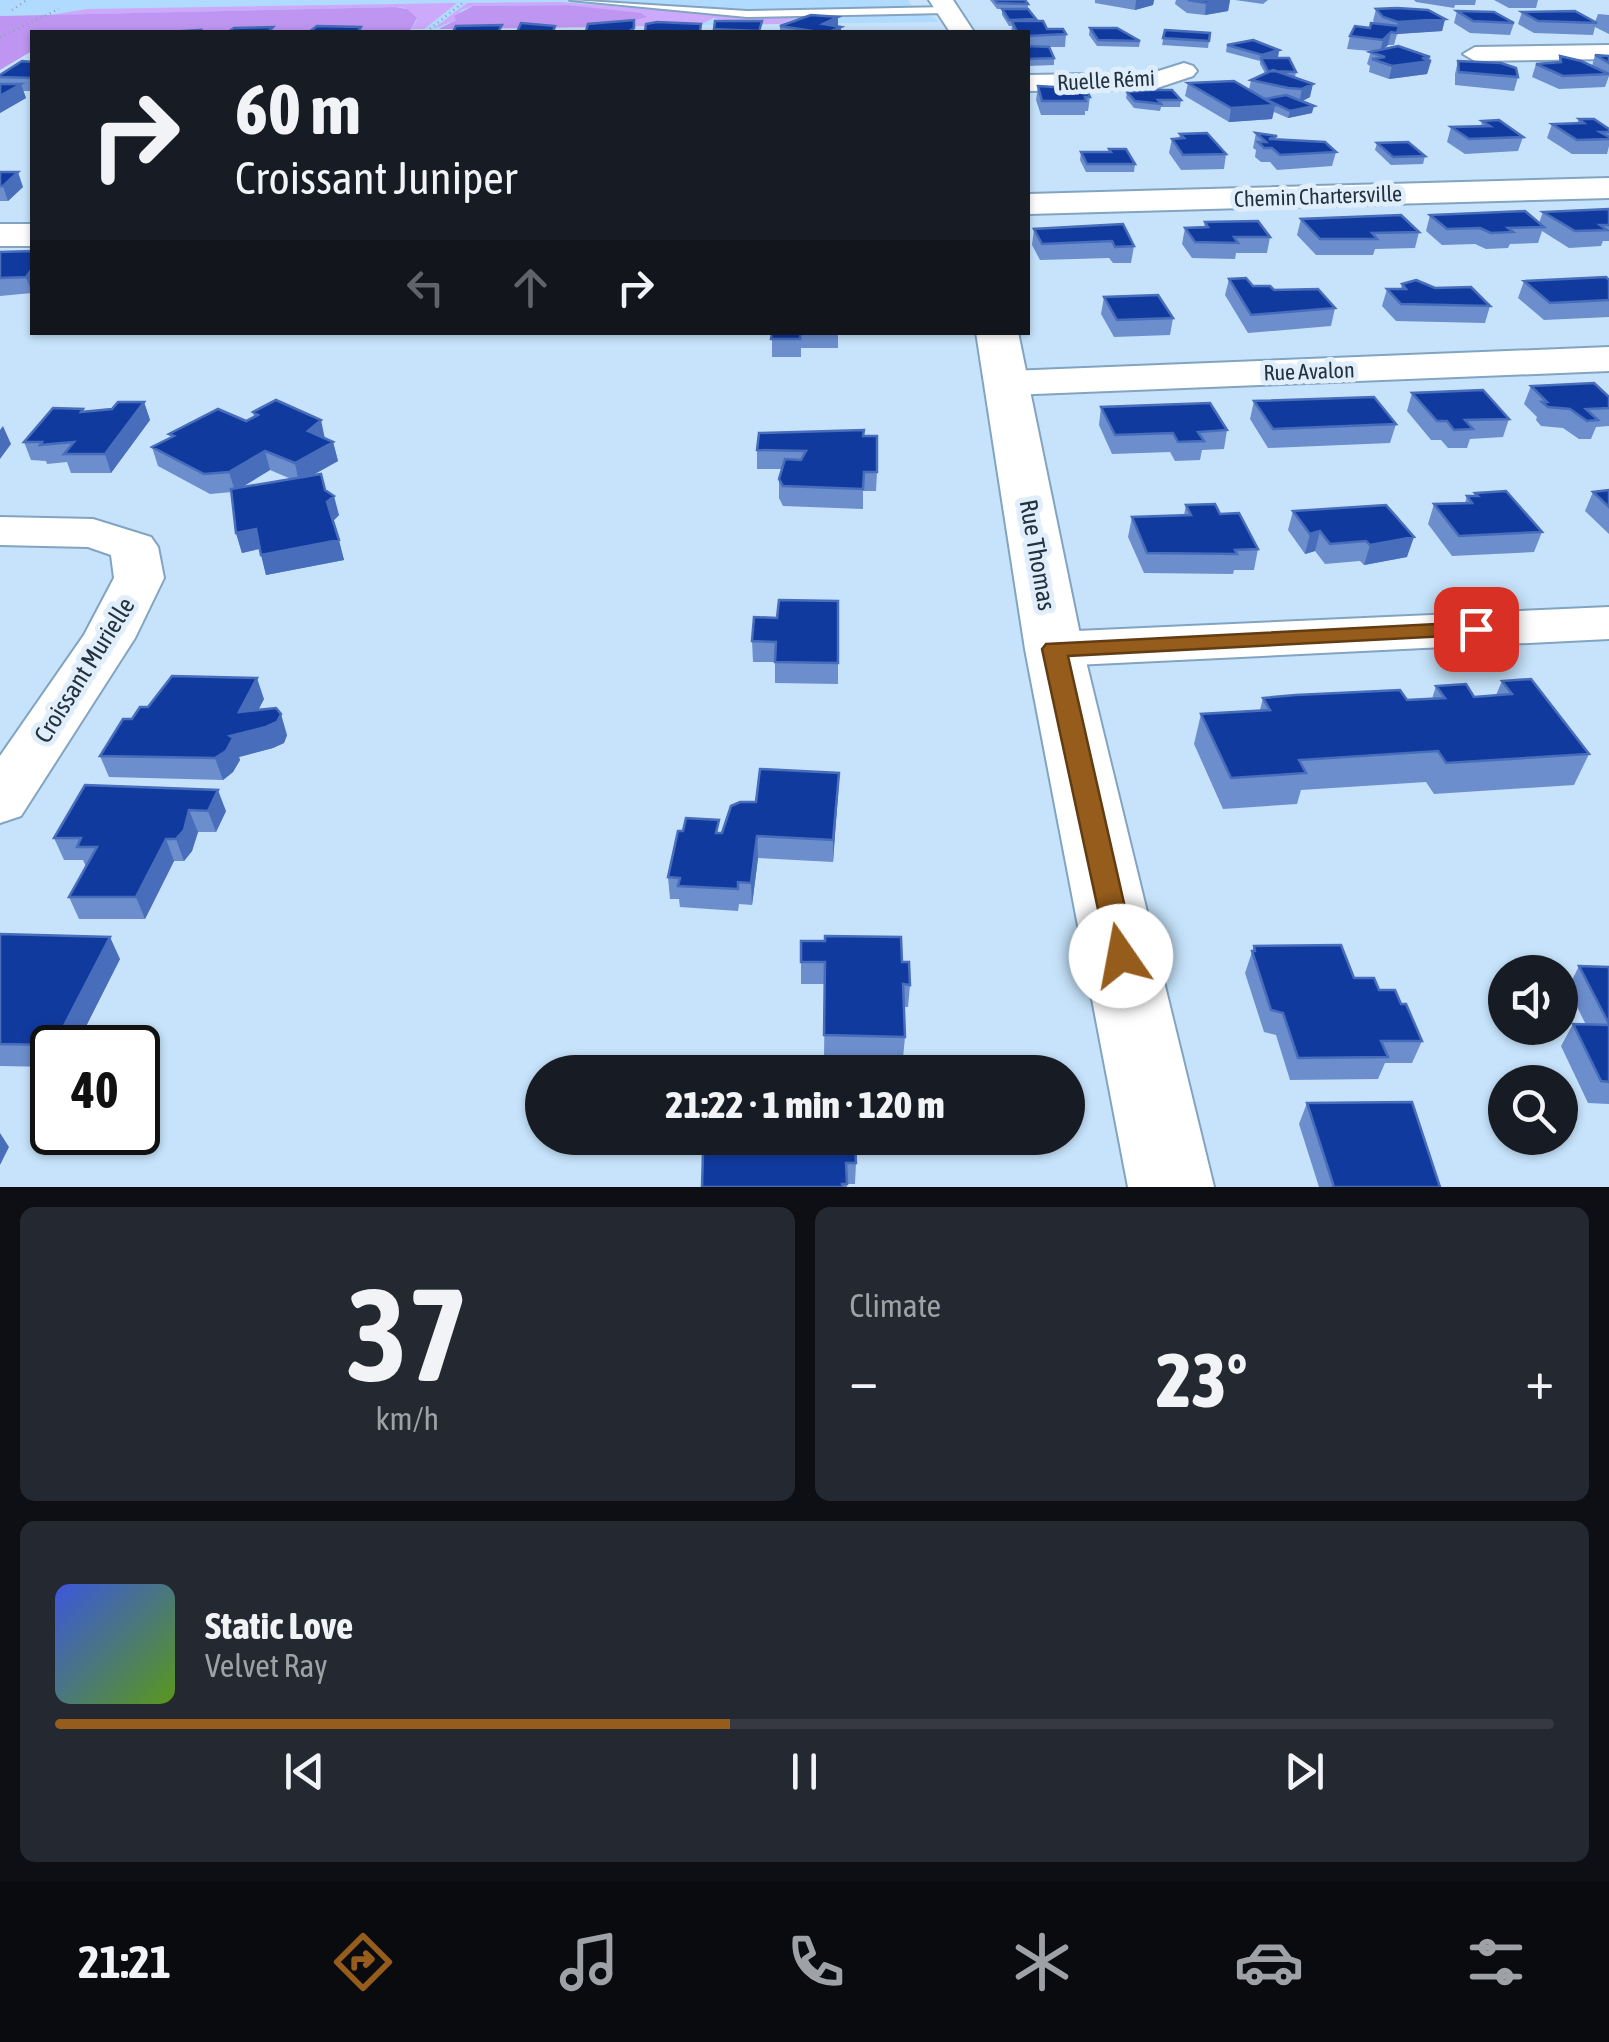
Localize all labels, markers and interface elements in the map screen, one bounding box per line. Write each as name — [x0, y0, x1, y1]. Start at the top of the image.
street label: Ruelle Rémi — [1056, 64, 1156, 96]
text: 60 m — [235, 69, 361, 149]
icon: right — [70, 70, 200, 200]
text: Croissant Juniper — [235, 152, 517, 204]
street label: Chemin Chartersville — [1234, 180, 1402, 212]
icon: left — [398, 260, 453, 315]
icon: ahead — [503, 260, 558, 315]
icon: right — [608, 260, 663, 315]
street label: Rue Avalon — [1263, 356, 1355, 386]
street label: Rue Thomas — [1014, 497, 1062, 613]
pin — [1434, 587, 1519, 672]
street label: Croissant Murielle — [28, 592, 140, 748]
icon: arrive — [1449, 602, 1504, 657]
position arrow — [1069, 904, 1173, 1008]
map controls — [1488, 955, 1578, 1155]
button: sound — [1488, 955, 1578, 1045]
speed limit sign: 40 — [30, 1025, 160, 1155]
button: search — [1488, 1065, 1578, 1155]
text: 21:22 · 1 min · 120 m — [665, 1083, 945, 1126]
text: 37 — [346, 1260, 468, 1409]
text: Climate — [850, 1287, 941, 1324]
text: 23° — [1156, 1337, 1247, 1423]
text: − — [850, 1348, 878, 1411]
text: + — [1525, 1348, 1554, 1411]
text: km/h — [376, 1400, 439, 1437]
text: Static Love — [205, 1604, 353, 1647]
text: Velvet Ray — [205, 1647, 327, 1684]
icon: previous — [277, 1744, 332, 1799]
icon: pause — [777, 1744, 832, 1799]
icon: next — [1277, 1744, 1332, 1799]
icon: directions — [328, 1927, 398, 1997]
icon: music — [554, 1927, 624, 1997]
icon: phone — [781, 1927, 851, 1997]
icon: climate — [1007, 1927, 1077, 1997]
icon: car — [1234, 1927, 1304, 1997]
icon: filters — [1461, 1927, 1531, 1997]
text: 21:21 — [78, 1936, 171, 1988]

